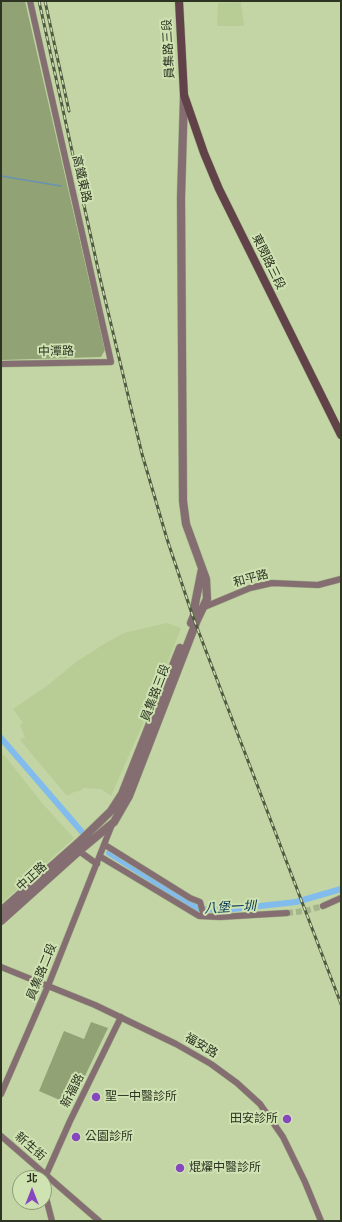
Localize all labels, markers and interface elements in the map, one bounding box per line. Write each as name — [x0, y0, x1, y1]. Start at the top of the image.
street label: 員集路三段 — [160, 19, 178, 79]
street label: 高鐵東路 — [69, 154, 93, 204]
street label: 東閔路三段 — [248, 232, 288, 292]
street label: 中潭路 — [38, 344, 74, 360]
street label: 和平路 — [232, 567, 270, 591]
street label: 員集路三段 — [139, 662, 173, 724]
street label: 中正路 — [14, 860, 50, 894]
water label: 八堡一圳 — [204, 899, 256, 917]
street label: 員集路二段 — [24, 941, 60, 1003]
street label: 福安路 — [182, 1031, 220, 1061]
street label: 新福路 — [58, 1072, 88, 1110]
place label: 聖一中醫診所 — [105, 1090, 177, 1104]
marker: 聖一中醫診所 — [90, 1091, 102, 1103]
place label: 田安診所 — [230, 1112, 278, 1126]
marker: 田安診所 — [281, 1113, 293, 1125]
street label: 新生街 — [12, 1130, 48, 1164]
place label: 公園診所 — [85, 1130, 133, 1144]
marker: 公園診所 — [70, 1131, 82, 1143]
place label: 焜燿中醫診所 — [189, 1161, 261, 1175]
marker: 焜燿中醫診所 — [174, 1162, 186, 1174]
north arrow — [12, 1170, 52, 1210]
text: 北 — [27, 1172, 38, 1185]

